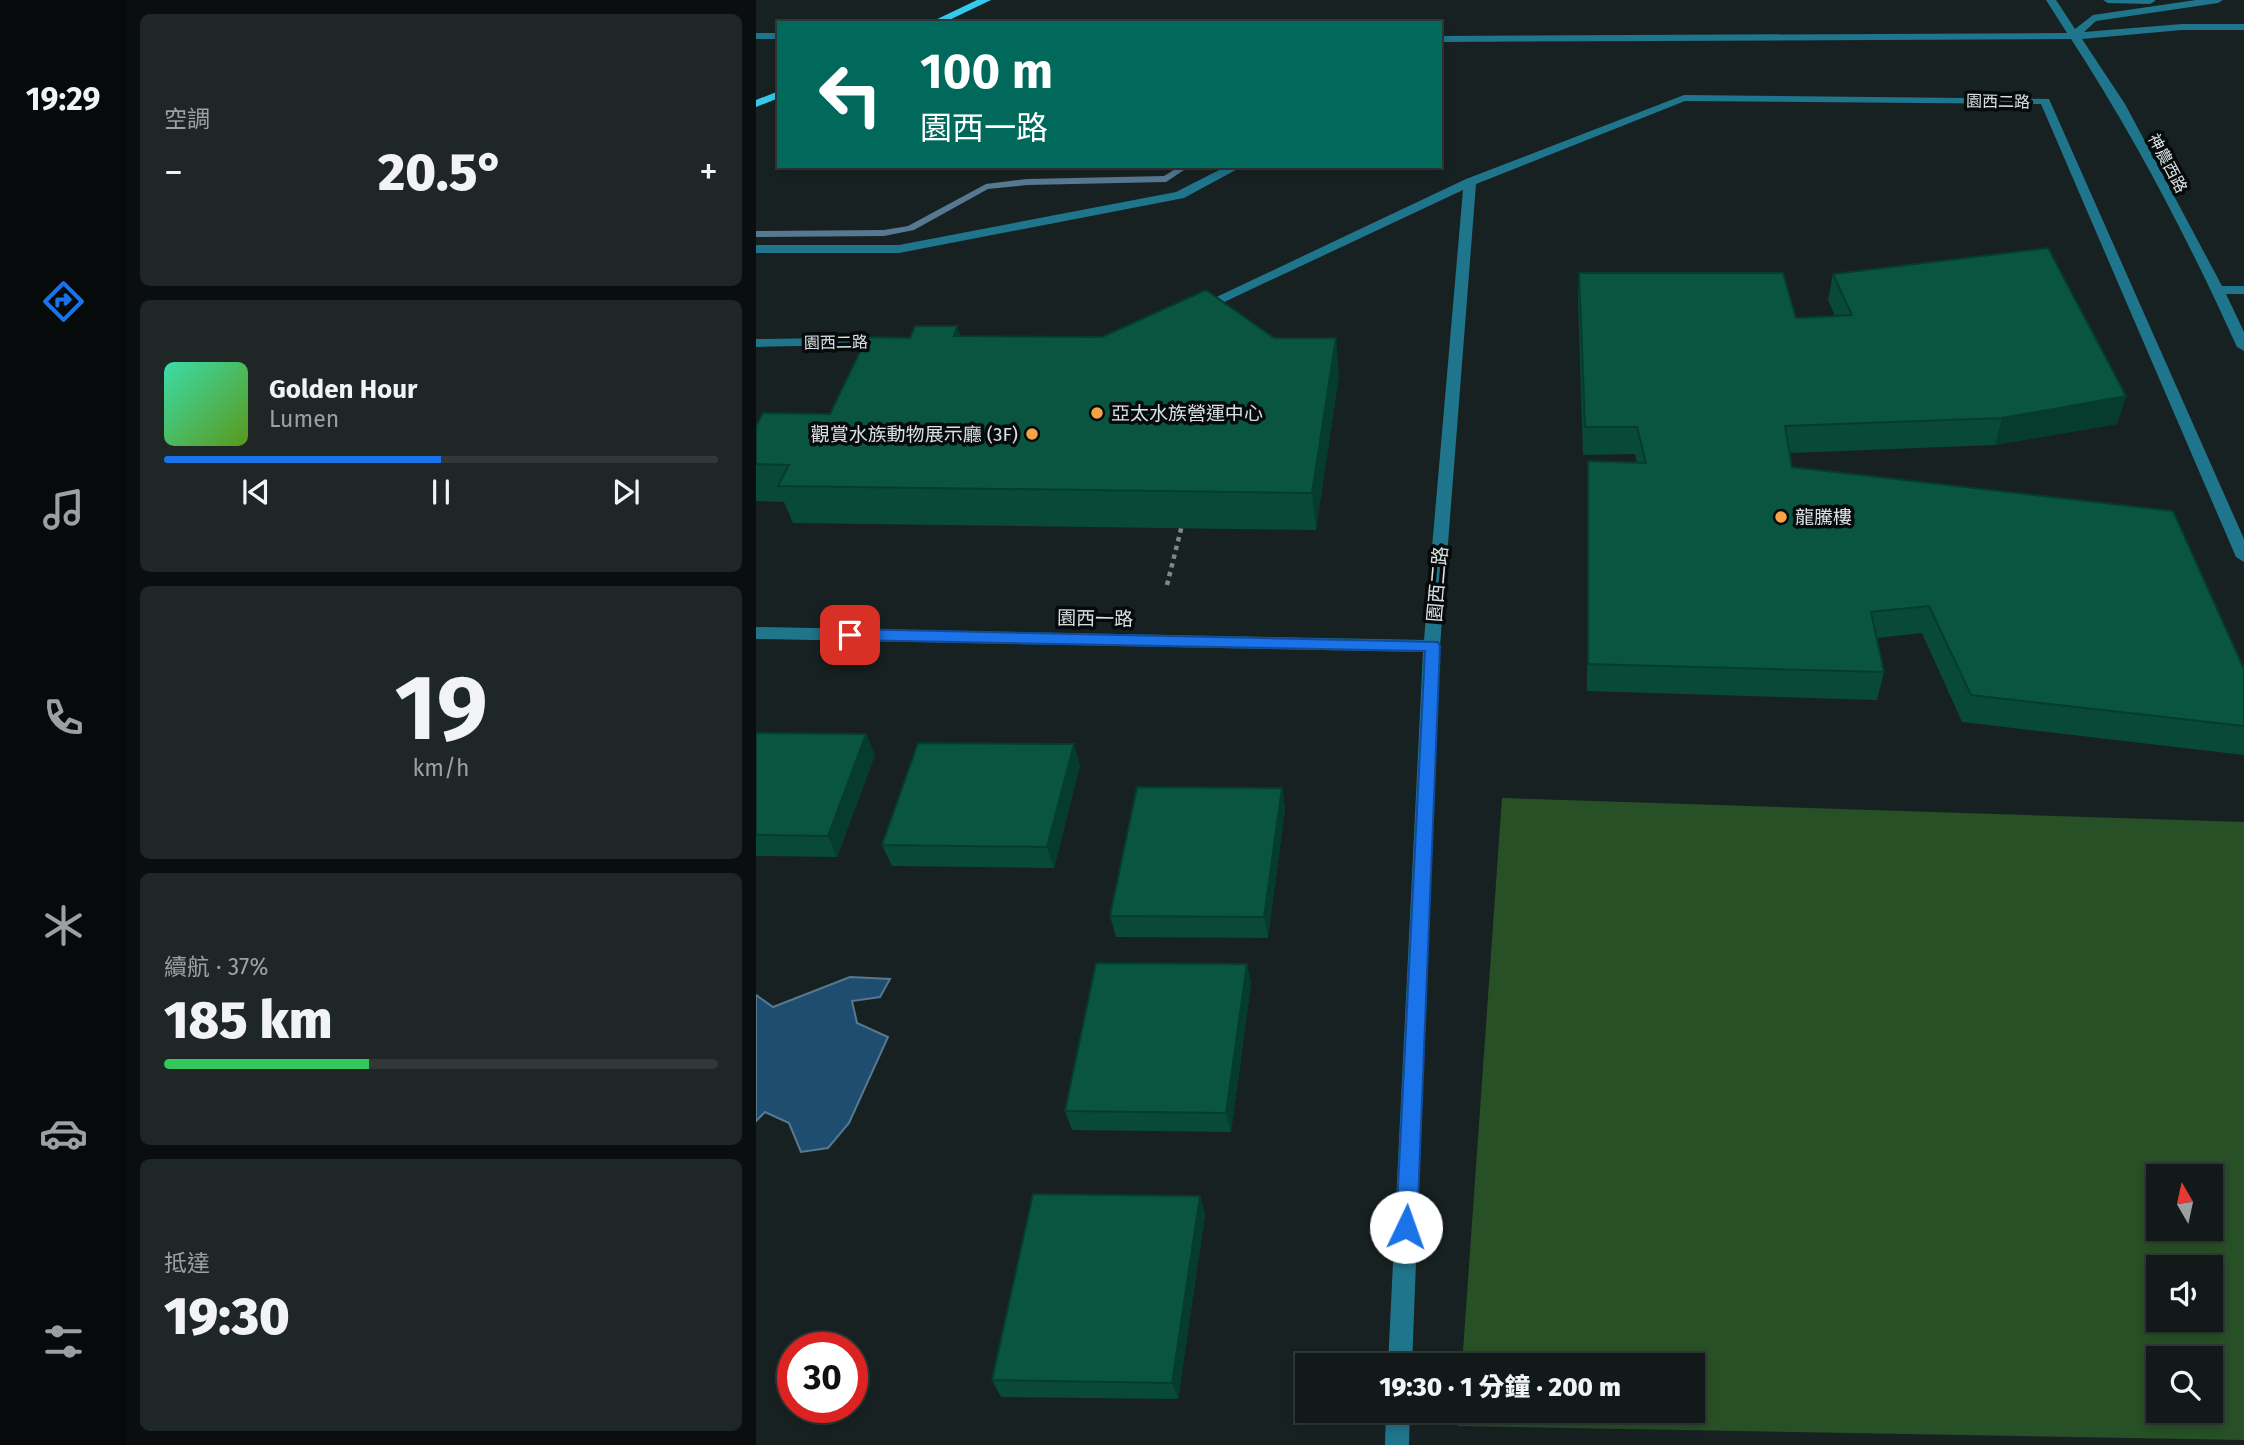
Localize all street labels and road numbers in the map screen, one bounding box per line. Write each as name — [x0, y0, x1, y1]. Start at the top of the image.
street label: 園西二路 — [1966, 91, 2030, 112]
street label: 神農西路 — [2144, 131, 2191, 196]
street label: 園西二路 — [804, 332, 868, 353]
street label: 園西二路 — [1423, 545, 1452, 623]
street label: 園西一路 — [1057, 606, 1133, 631]

